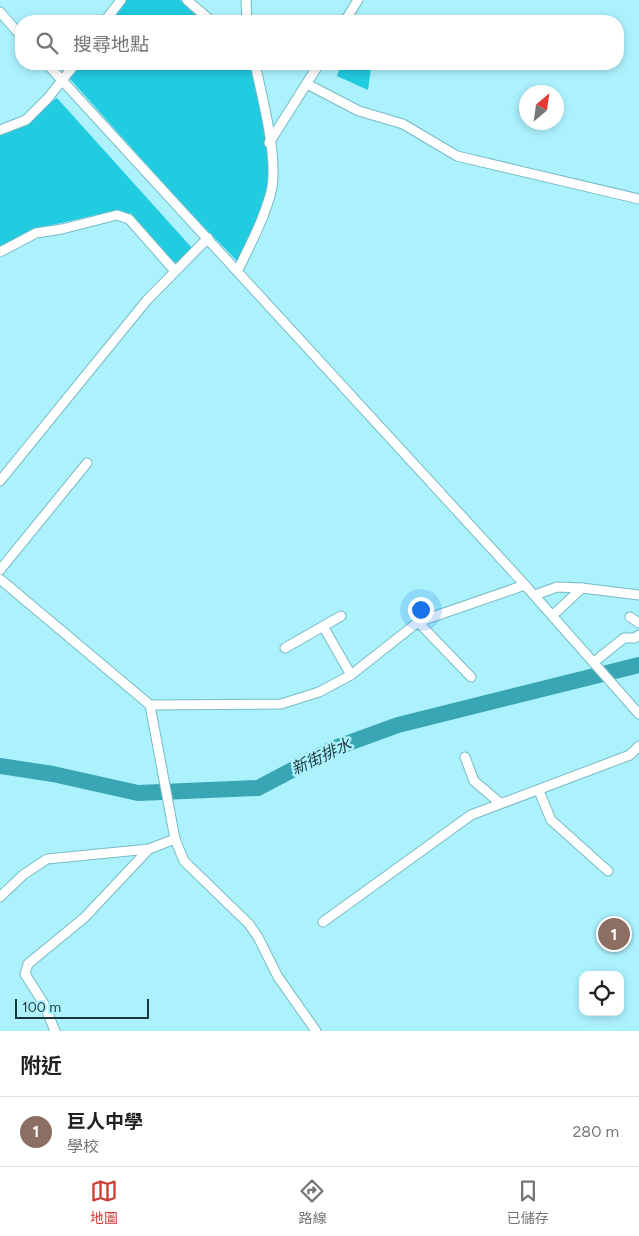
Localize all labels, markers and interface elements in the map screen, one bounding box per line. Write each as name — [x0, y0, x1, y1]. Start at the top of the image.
search box — [15, 15, 624, 70]
icon: search — [33, 29, 61, 57]
text: 搜尋地點 — [73, 33, 149, 56]
north arrow — [519, 85, 564, 130]
your location — [408, 597, 434, 623]
water label: 新街排水 — [288, 734, 355, 779]
pin: 1 — [598, 915, 630, 953]
map controls — [579, 971, 624, 1016]
button: locate — [579, 971, 624, 1016]
scale bar — [15, 996, 149, 1019]
text: 100 m — [22, 999, 61, 1016]
text: 附近 — [20, 1053, 62, 1078]
text: 巨人中學 — [67, 1110, 143, 1133]
text: 1 — [33, 1122, 39, 1141]
text: 280 m — [572, 1122, 619, 1141]
text: 學校 — [67, 1137, 99, 1156]
tab: 地圖 — [90, 1177, 118, 1227]
tab: 路線 — [298, 1177, 326, 1227]
tab: 已儲存 — [507, 1177, 549, 1227]

